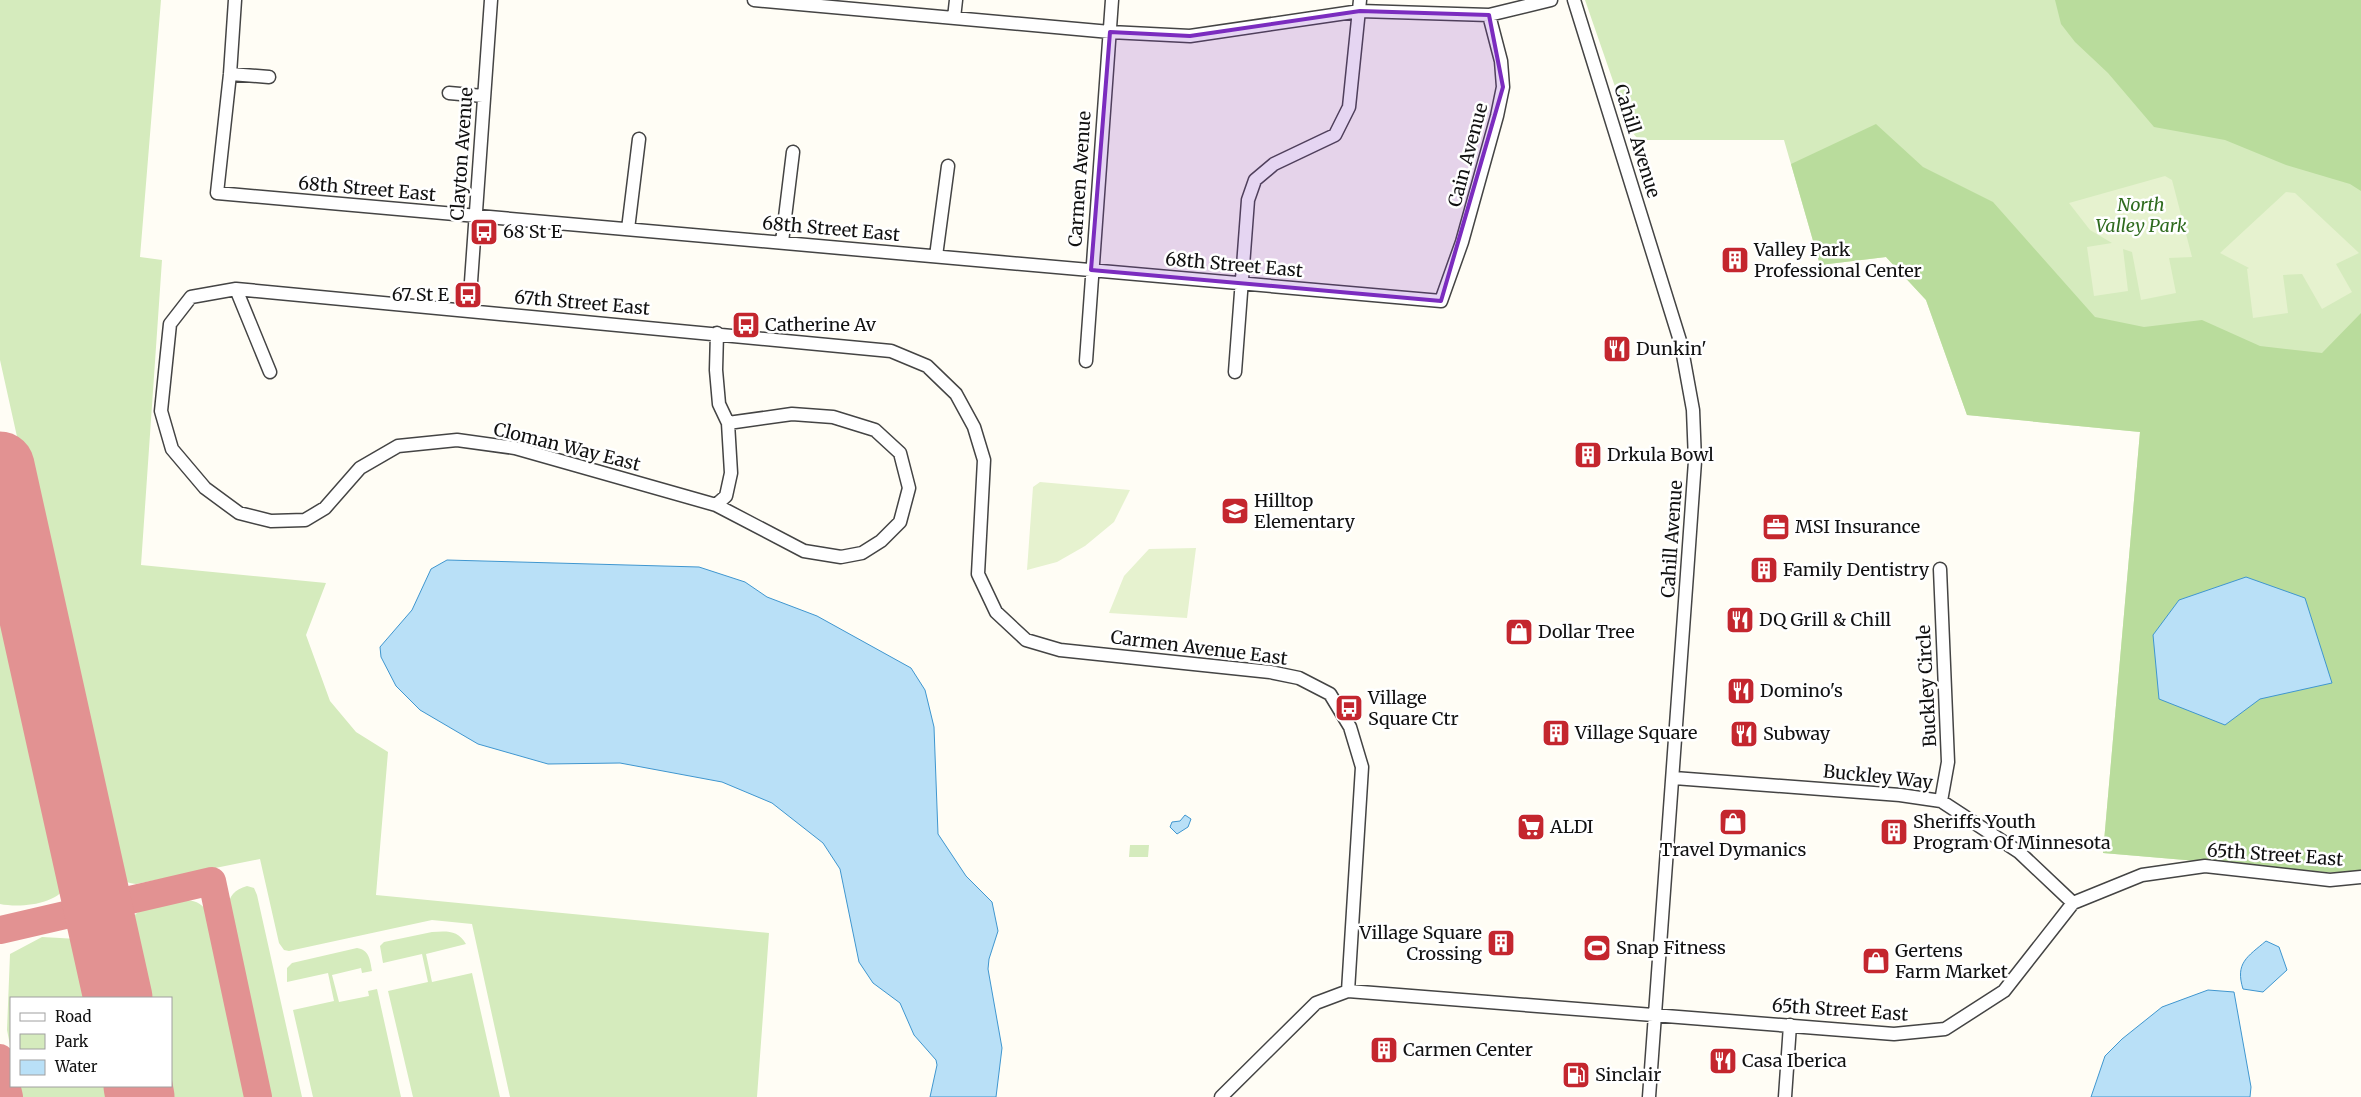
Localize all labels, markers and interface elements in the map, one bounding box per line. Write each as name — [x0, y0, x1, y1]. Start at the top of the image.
street label: Cahill Avenue — [1609, 81, 1666, 201]
street label: Clayton Avenue — [445, 86, 478, 221]
street label: Cain Avenue — [1443, 100, 1492, 209]
street label: Carmen Avenue — [1063, 110, 1096, 248]
street label: 68th Street East — [297, 171, 437, 206]
park label: North Valley Park — [2095, 193, 2187, 237]
street label: 68th Street East — [761, 211, 901, 246]
bus stop icon: 68 St E — [469, 217, 499, 247]
place label: 68 St E — [503, 220, 563, 243]
place label: Valley Park Professional Center — [1753, 238, 1922, 282]
building icon: Valley Park Professional Center — [1720, 245, 1750, 275]
street label: 68th Street East — [1164, 247, 1304, 282]
bus stop icon: 67 St E — [453, 280, 483, 310]
place label: 67 St E — [392, 283, 450, 306]
street label: 67th Street East — [513, 285, 651, 320]
bus stop icon: Catherine Av — [731, 310, 761, 340]
place label: Catherine Av — [765, 313, 877, 336]
restaurant icon: Dunkin' — [1602, 334, 1632, 364]
place label: Dunkin' — [1636, 337, 1707, 360]
street label: Cloman Way East — [491, 417, 643, 476]
building icon: Drkula Bowl — [1573, 440, 1603, 470]
place label: Drkula Bowl — [1607, 443, 1714, 466]
street label: Cahill Avenue — [1656, 479, 1687, 599]
place label: Hilltop Elementary — [1254, 489, 1356, 533]
school or university icon: Hilltop Elementary — [1220, 496, 1250, 526]
office icon: MSI Insurance — [1761, 512, 1791, 542]
place label: MSI Insurance — [1795, 515, 1920, 538]
building icon: Family Dentistry — [1749, 555, 1779, 585]
place label: Family Dentistry — [1783, 558, 1930, 581]
restaurant icon: DQ Grill & Chill — [1725, 605, 1755, 635]
place label: DQ Grill & Chill — [1759, 608, 1892, 631]
shop icon: Dollar Tree — [1504, 617, 1534, 647]
place label: Dollar Tree — [1538, 620, 1635, 643]
street label: Buckley Circle — [1912, 624, 1941, 748]
street label: Carmen Avenue East — [1109, 625, 1289, 670]
restaurant icon: Domino's — [1726, 676, 1756, 706]
place label: Domino's — [1760, 679, 1843, 702]
place label: Village Square Ctr — [1367, 686, 1459, 730]
bus stop icon: Village Square Ctr — [1334, 693, 1364, 723]
building icon: Village Square — [1541, 718, 1571, 748]
restaurant icon: Subway — [1729, 719, 1759, 749]
place label: Village Square — [1574, 721, 1697, 744]
place label: Subway — [1763, 722, 1831, 745]
street label: Buckley Way — [1822, 759, 1935, 794]
shop icon: Travel Dymanics — [1718, 807, 1748, 837]
place label: Sheriffs Youth Program Of Minnesota — [1913, 810, 2111, 854]
supermarket icon: ALDI — [1516, 812, 1546, 842]
place label: ALDI — [1549, 815, 1594, 838]
building icon: Sheriffs Youth Program Of Minnesota — [1879, 817, 1909, 847]
place label: Travel Dymanics — [1660, 838, 1806, 861]
street label: 65th Street East — [2206, 838, 2344, 871]
place label: Village Square Crossing — [1359, 921, 1482, 965]
building icon: Village Square Crossing — [1486, 928, 1516, 958]
sports icon: Snap Fitness — [1582, 933, 1612, 963]
place label: Snap Fitness — [1616, 936, 1726, 959]
place label: Gertens Farm Market — [1895, 939, 2008, 983]
shop icon: Gertens Farm Market — [1861, 946, 1891, 976]
street label: 65th Street East — [1771, 993, 1909, 1026]
legend — [10, 997, 172, 1087]
text: Road — [55, 1007, 91, 1026]
text: Park — [55, 1032, 89, 1051]
building icon: Carmen Center — [1369, 1035, 1399, 1065]
place label: Carmen Center — [1403, 1038, 1533, 1061]
restaurant icon: Casa Iberica — [1708, 1046, 1738, 1076]
place label: Casa Iberica — [1742, 1049, 1847, 1072]
text: Water — [54, 1057, 98, 1076]
fuel station icon: Sinclair — [1561, 1060, 1591, 1090]
place label: Sinclair — [1595, 1063, 1661, 1086]

